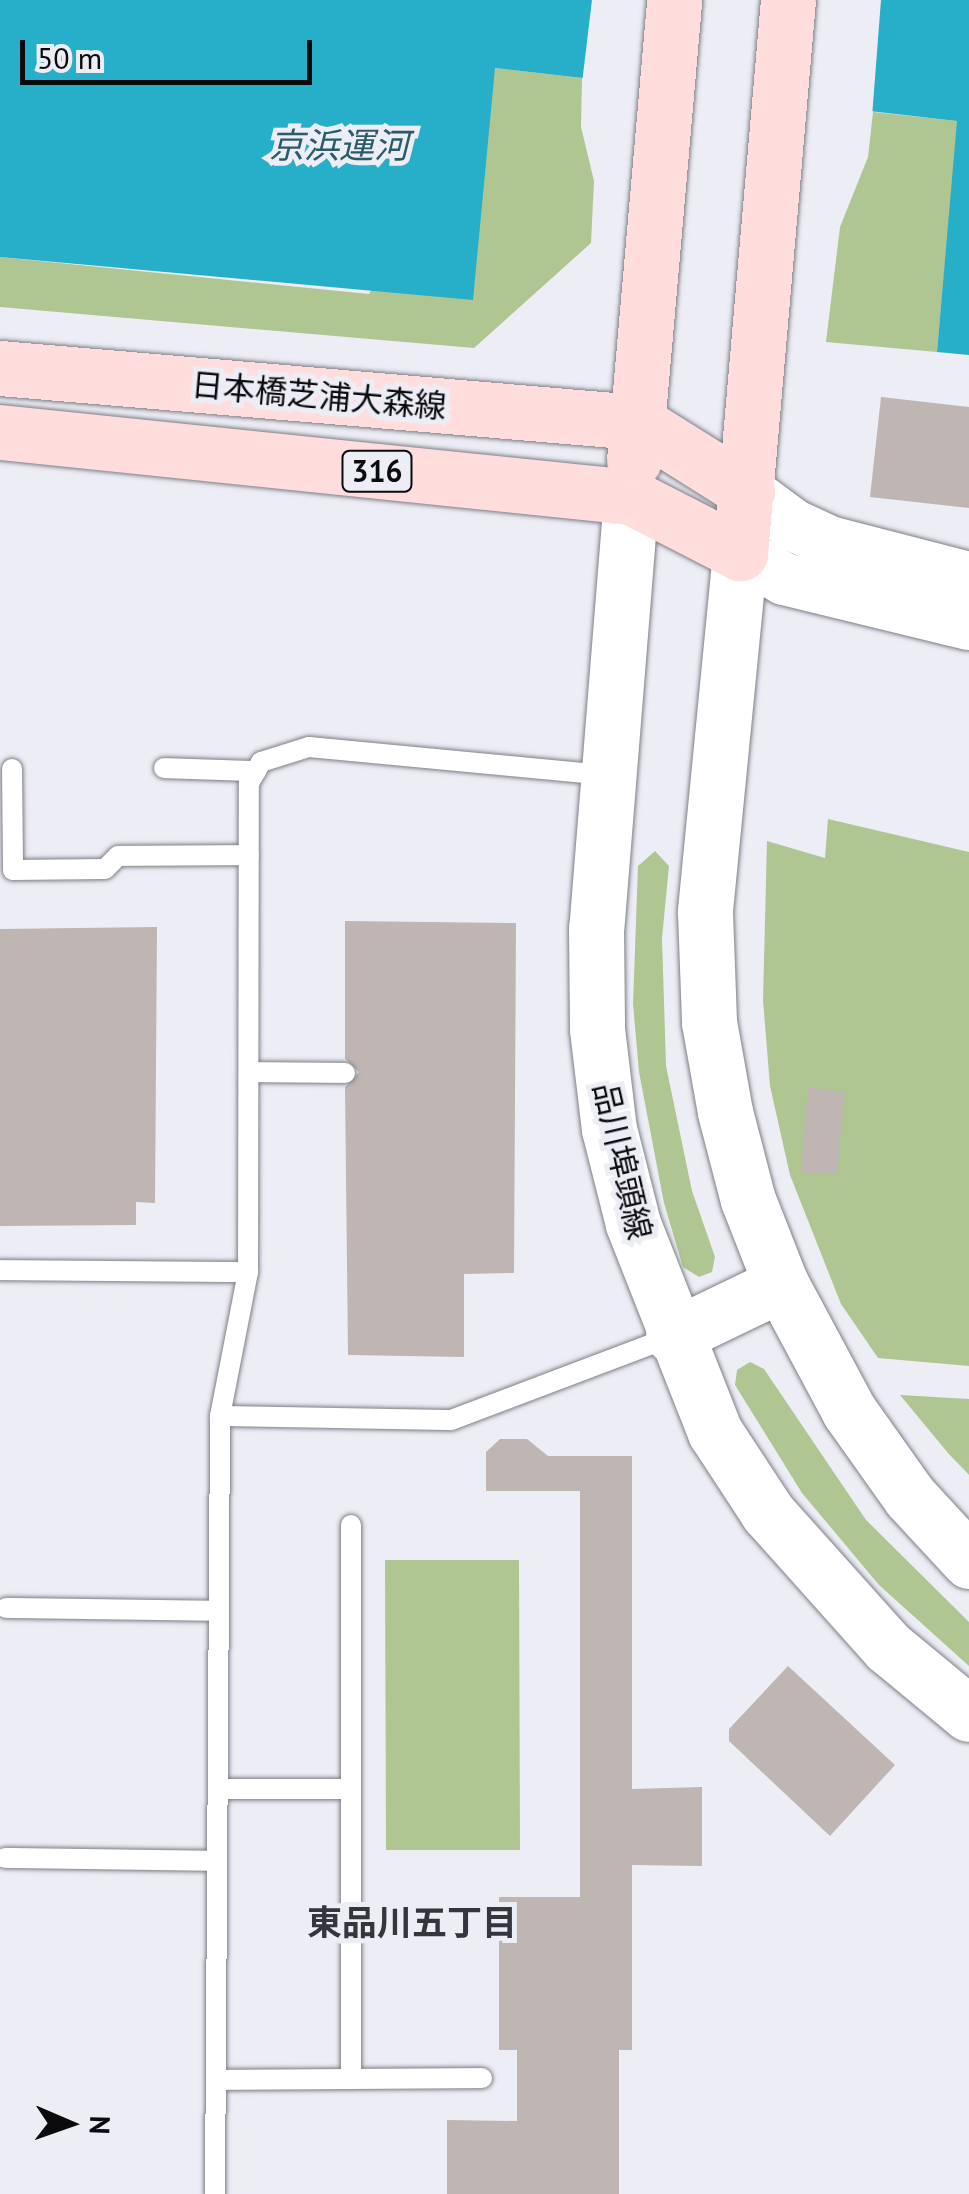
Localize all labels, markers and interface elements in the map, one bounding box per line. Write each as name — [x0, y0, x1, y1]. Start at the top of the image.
scale bar — [25, 20, 318, 82]
text: 50 m — [37, 38, 102, 77]
water label: 京浜運河 — [269, 124, 409, 166]
street label: 日本橋芝浦大森線 — [190, 365, 448, 425]
road number: 316 — [340, 446, 414, 496]
street label: 品川埠頭線 — [586, 1079, 660, 1243]
district label: 東品川五丁目 — [307, 1901, 517, 1943]
north arrow — [20, 2074, 120, 2174]
text: N — [82, 2115, 119, 2135]

